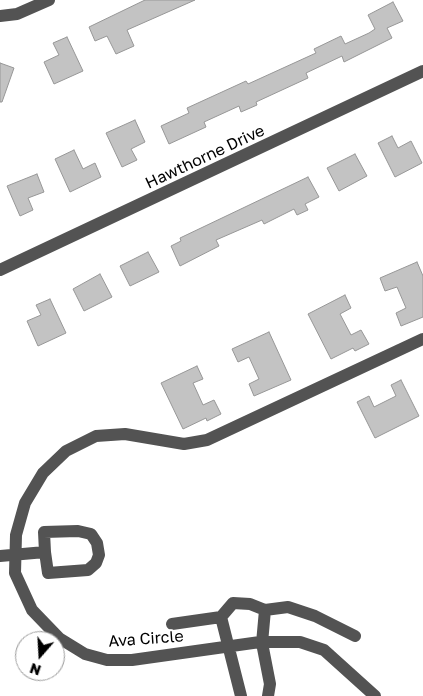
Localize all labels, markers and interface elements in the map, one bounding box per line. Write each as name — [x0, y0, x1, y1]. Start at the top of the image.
street label: Hawthorne Drive — [142, 121, 268, 193]
street label: Ava Circle — [108, 627, 184, 651]
north arrow — [15, 631, 65, 681]
text: N — [27, 660, 43, 679]

